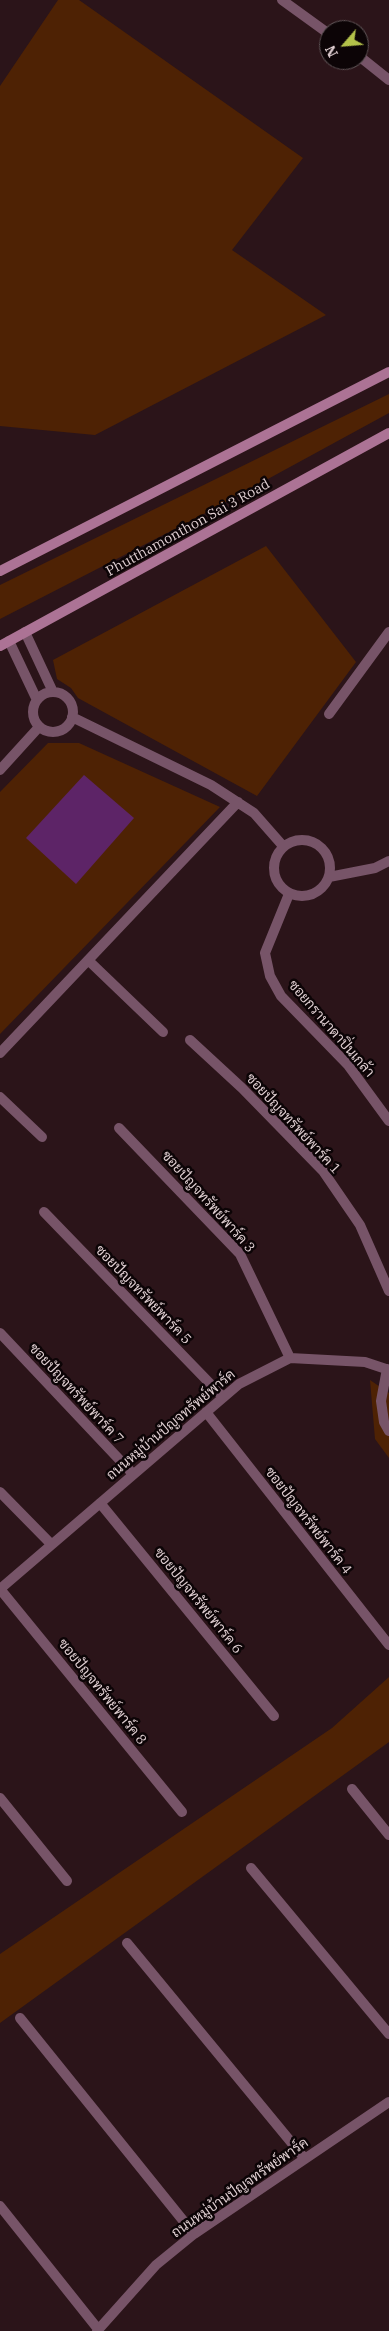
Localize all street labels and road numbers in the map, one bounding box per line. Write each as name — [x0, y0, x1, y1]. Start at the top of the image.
street label: Phutthamonthon Sai 3 Road — [103, 476, 273, 580]
street label: ซอยกรานาดาปิ่นเกล้า — [284, 977, 378, 1081]
street label: ซอยปัญจทรัพย์พาร์ค 1 — [242, 1070, 344, 1178]
street label: ซอยปัญจทรัพย์พาร์ค 3 — [158, 1148, 258, 1256]
street label: ซอยปัญจทรัพย์พาร์ค 5 — [91, 1242, 195, 1348]
street label: ซอยปัญจทรัพย์พาร์ค 7 — [25, 1340, 127, 1448]
street label: ถนนหมู่บ้านปัญจทรัพย์พาร์ค — [103, 1366, 239, 1484]
street label: ซอยปัญจทรัพย์พาร์ค 4 — [261, 1464, 355, 1578]
street label: ซอยปัญจทรัพย์พาร์ค 6 — [150, 1545, 246, 1657]
street label: ซอยปัญจทรัพย์พาร์ค 8 — [54, 1636, 150, 1748]
street label: ถนนหมู่บ้านปัญจทรัพย์พาร์ค — [168, 2134, 312, 2242]

